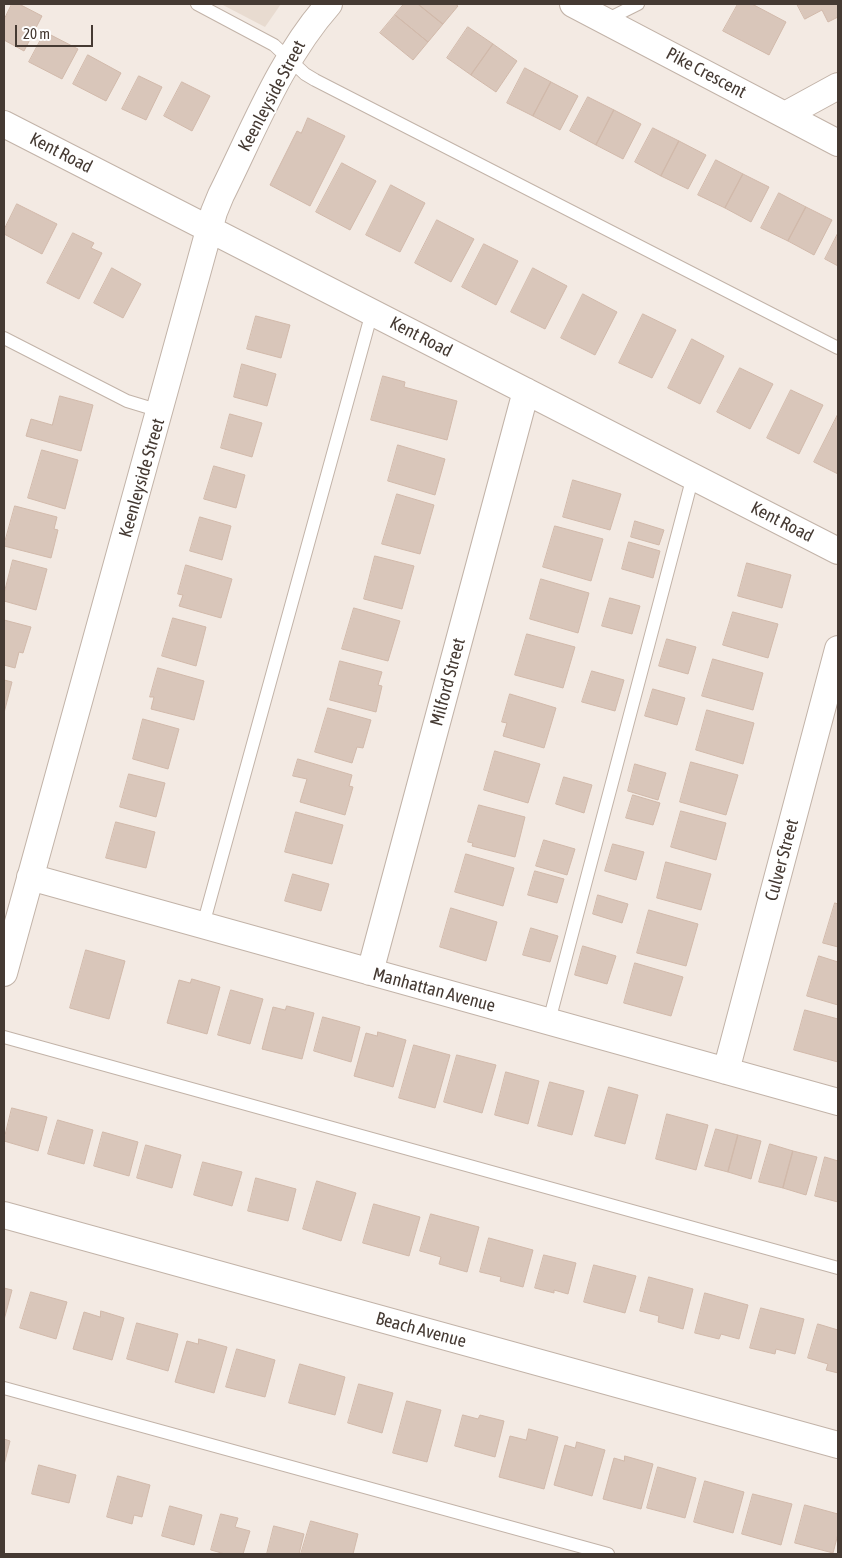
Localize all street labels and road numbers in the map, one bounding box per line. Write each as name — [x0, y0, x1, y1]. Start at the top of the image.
street label: Keenleyside Street — [234, 37, 310, 155]
street label: Pike Crescent — [662, 43, 750, 103]
street label: Kent Road — [26, 128, 96, 178]
street label: Kent Road — [386, 312, 456, 362]
street label: Keenleyside Street — [115, 416, 169, 540]
street label: Kent Road — [747, 497, 817, 547]
street label: Milford Street — [426, 636, 470, 728]
street label: Culver Street — [761, 817, 803, 903]
street label: Manhattan Avenue — [370, 963, 498, 1017]
street label: Beach Avenue — [373, 1308, 469, 1352]

